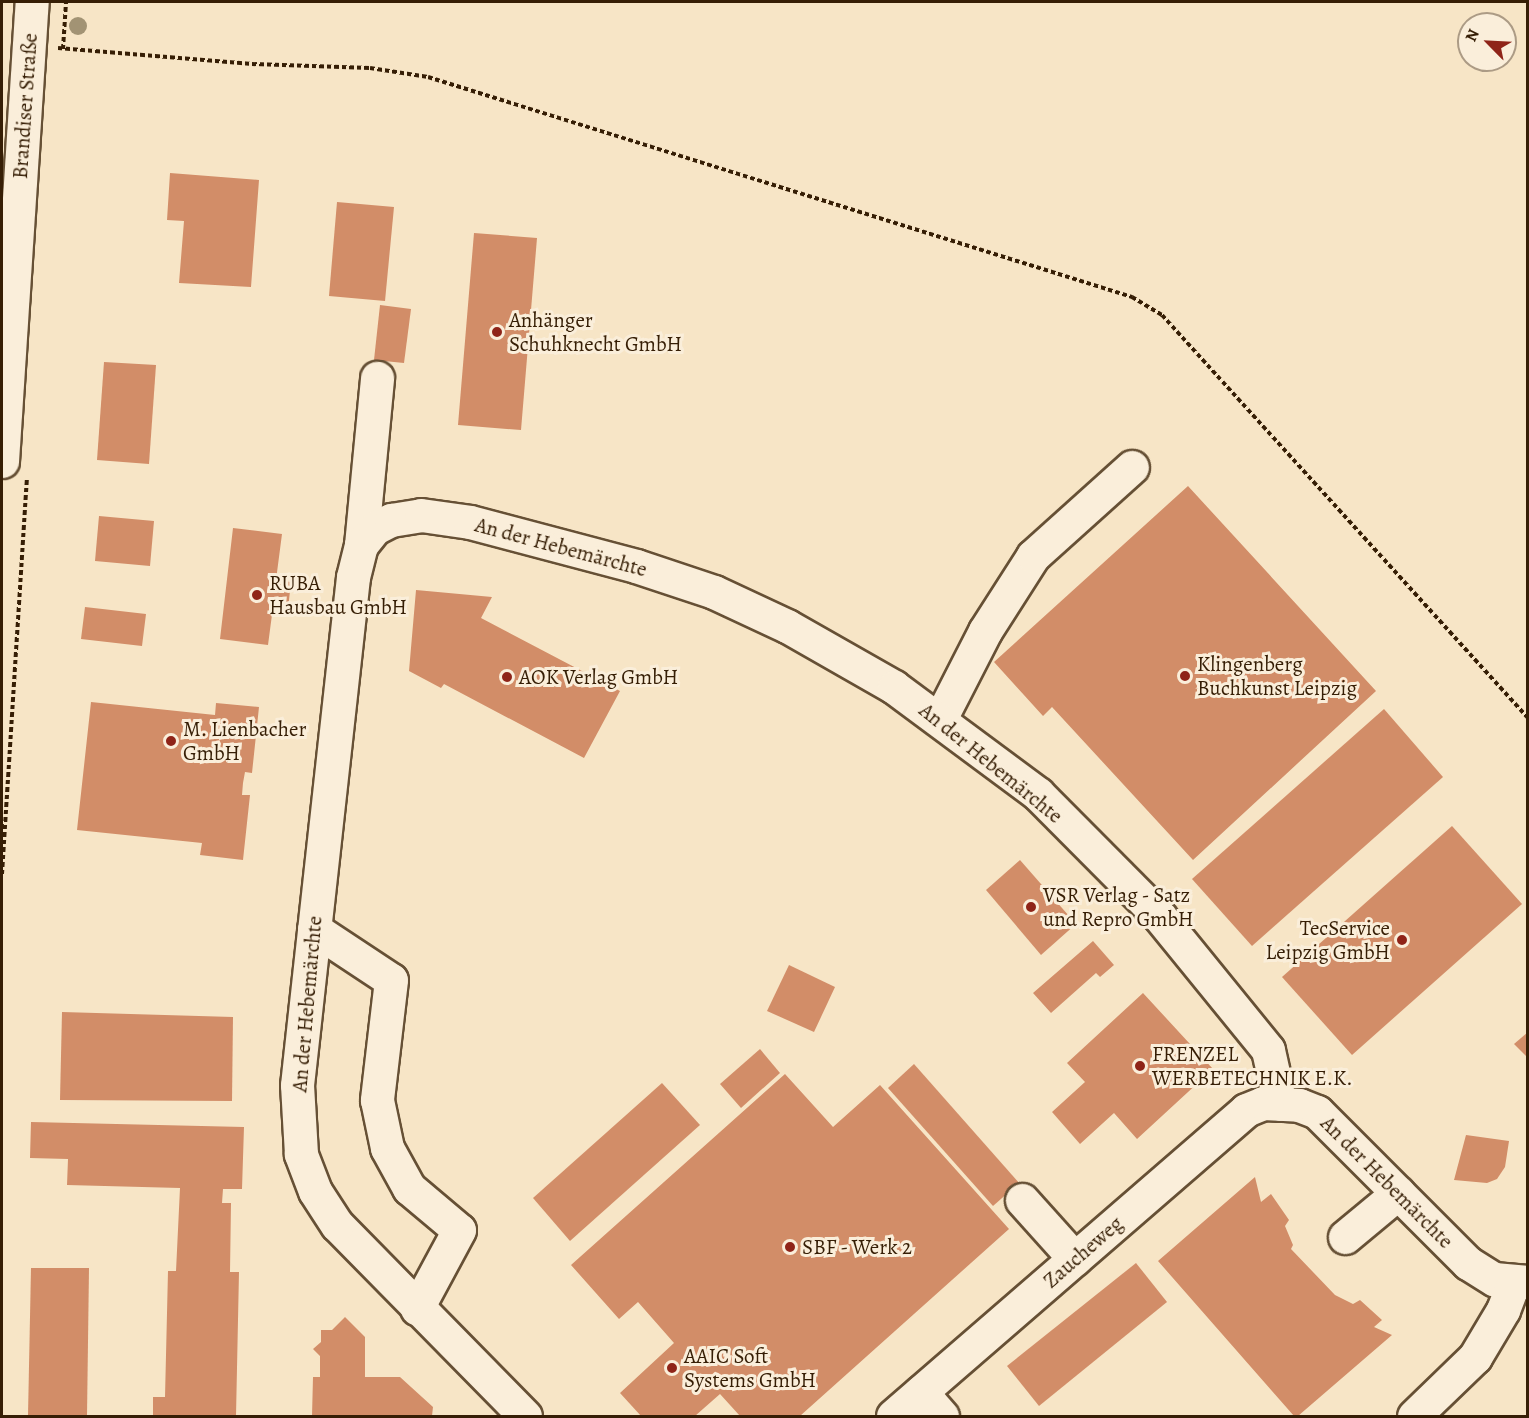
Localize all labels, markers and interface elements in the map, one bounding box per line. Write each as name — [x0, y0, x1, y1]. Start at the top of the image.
north arrow — [1457, 12, 1517, 72]
text: N — [1460, 26, 1485, 45]
street label: Brandiser Straße — [7, 32, 43, 180]
place label: Anhänger Schuhknecht GmbH — [509, 307, 682, 357]
marker: Anhänger Schuhknecht GmbH — [490, 325, 504, 339]
street label: An der Hebemärchte — [472, 512, 650, 582]
place label: RUBA Hausbau GmbH — [269, 570, 407, 620]
marker: RUBA Hausbau GmbH — [250, 588, 264, 602]
place label: Klingenberg Buchkunst Leipzig — [1197, 651, 1357, 701]
place label: AOK Verlag GmbH — [519, 664, 678, 690]
marker: Klingenberg Buchkunst Leipzig — [1178, 669, 1192, 683]
marker: AOK Verlag GmbH — [500, 670, 514, 684]
street label: An der Hebemärchte — [914, 698, 1068, 828]
place label: M. Lienbacher GmbH — [183, 716, 307, 766]
marker: M. Lienbacher GmbH — [164, 734, 178, 748]
place label: VSR Verlag - Satz und Repro GmbH — [1043, 882, 1194, 932]
marker: VSR Verlag - Satz und Repro GmbH — [1024, 900, 1038, 914]
street label: An der Hebemärchte — [287, 915, 327, 1093]
place label: TecService Leipzig GmbH — [1266, 915, 1390, 965]
marker: TecService Leipzig GmbH — [1395, 933, 1409, 947]
place label: FRENZEL WERBETECHNIK E.K. — [1152, 1041, 1353, 1091]
marker: FRENZEL WERBETECHNIK E.K. — [1133, 1059, 1147, 1073]
street label: An der Hebemärchte — [1316, 1111, 1458, 1253]
street label: Zaucheweg — [1038, 1211, 1128, 1293]
place label: SBF - Werk 2 — [802, 1234, 913, 1260]
marker: SBF - Werk 2 — [783, 1240, 797, 1254]
place label: AAIC Soft Systems GmbH — [684, 1343, 816, 1393]
marker: AAIC Soft Systems GmbH — [665, 1361, 679, 1375]

